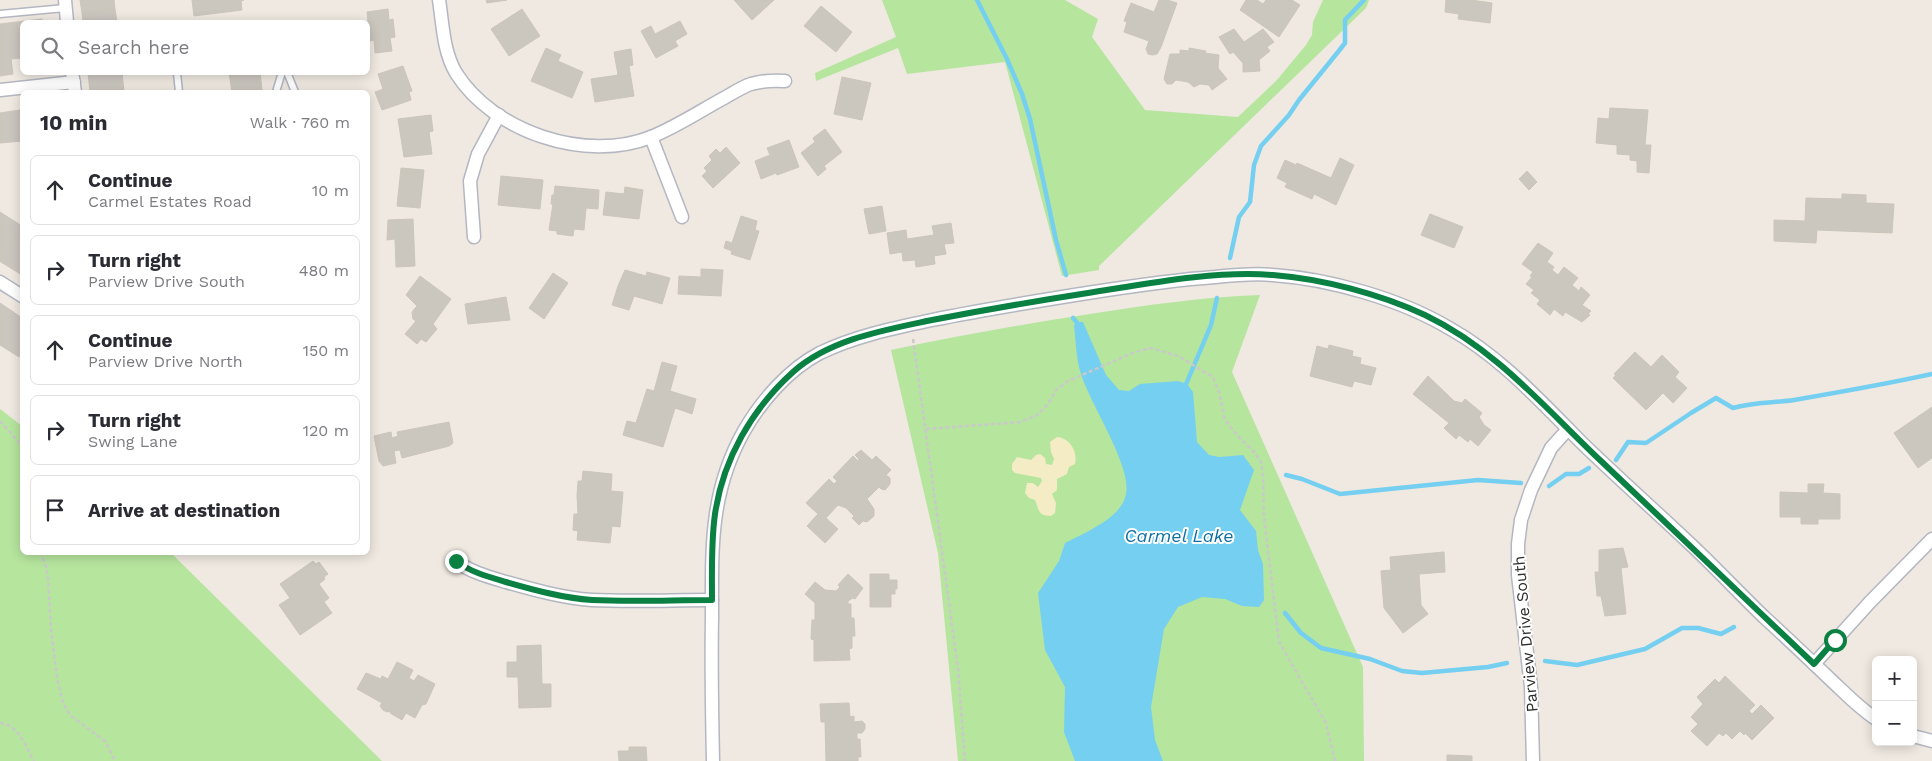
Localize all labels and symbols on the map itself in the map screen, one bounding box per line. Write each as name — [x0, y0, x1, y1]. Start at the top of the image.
water label: Carmel Lake — [1125, 525, 1233, 546]
route end — [445, 550, 468, 573]
street label: Parview Drive South — [1509, 555, 1542, 713]
route start — [1824, 629, 1847, 652]

